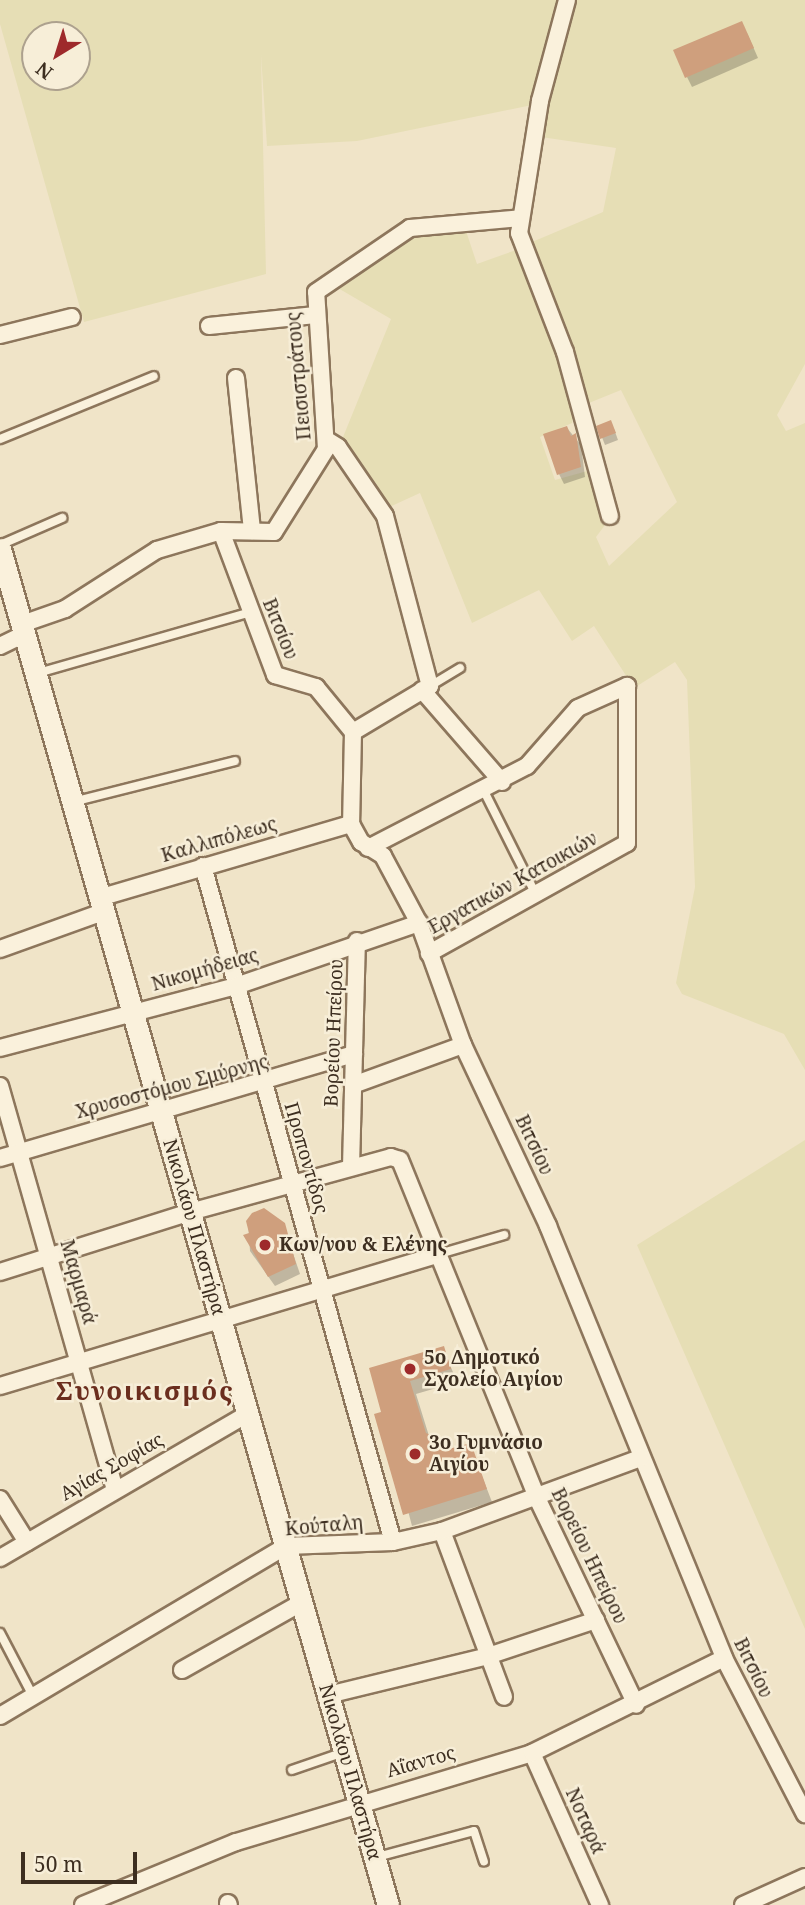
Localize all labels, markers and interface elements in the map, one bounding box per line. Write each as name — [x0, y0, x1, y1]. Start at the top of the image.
north arrow — [21, 21, 91, 91]
text: N — [30, 56, 58, 86]
street label: Πεισιστράτους — [282, 311, 316, 441]
street label: Βιτσίου — [257, 595, 303, 663]
street label: Καλλιπόλεως — [159, 813, 279, 867]
street label: Εργατικών Κατοικιών — [424, 827, 602, 939]
street label: Νικομήδειας — [149, 944, 261, 996]
street label: Βορείου Ηπείρου — [320, 959, 348, 1107]
street label: Χρυσοστόμου Σμύρνης — [73, 1050, 271, 1124]
street label: Προποντίδος — [279, 1100, 333, 1216]
street label: Βιτσίου — [510, 1111, 558, 1179]
street label: Νικολάου Πλαστήρα — [158, 1136, 230, 1318]
place label: Κων/νου & Ελένης — [279, 1234, 447, 1256]
street label: Μαρμαρά — [55, 1237, 101, 1327]
marker: Κων/νου & Ελένης — [257, 1237, 273, 1253]
place label: 5ο Δημοτικό Σχολείο Αιγίου — [424, 1347, 563, 1391]
marker: 5ο Δημοτικό Σχολείο Αιγίου — [402, 1361, 418, 1377]
district label: Συνοικισμός — [57, 1375, 233, 1407]
street label: Αγίας Σοφίας — [56, 1428, 168, 1506]
place label: 3ο Γυμνάσιο Αιγίου — [429, 1432, 543, 1476]
marker: 3ο Γυμνάσιο Αιγίου — [407, 1446, 423, 1462]
street label: Βορείου Ηπείρου — [546, 1484, 632, 1628]
street label: Κούταλη — [284, 1511, 364, 1541]
street label: Βιτσίου — [729, 1634, 777, 1702]
street label: Νικολάου Πλαστήρα — [314, 1681, 386, 1863]
street label: Αΐαντος — [384, 1741, 458, 1783]
street label: Νοταρά — [560, 1785, 610, 1857]
scale bar — [24, 1839, 140, 1883]
text: 50 m — [34, 1850, 83, 1878]

